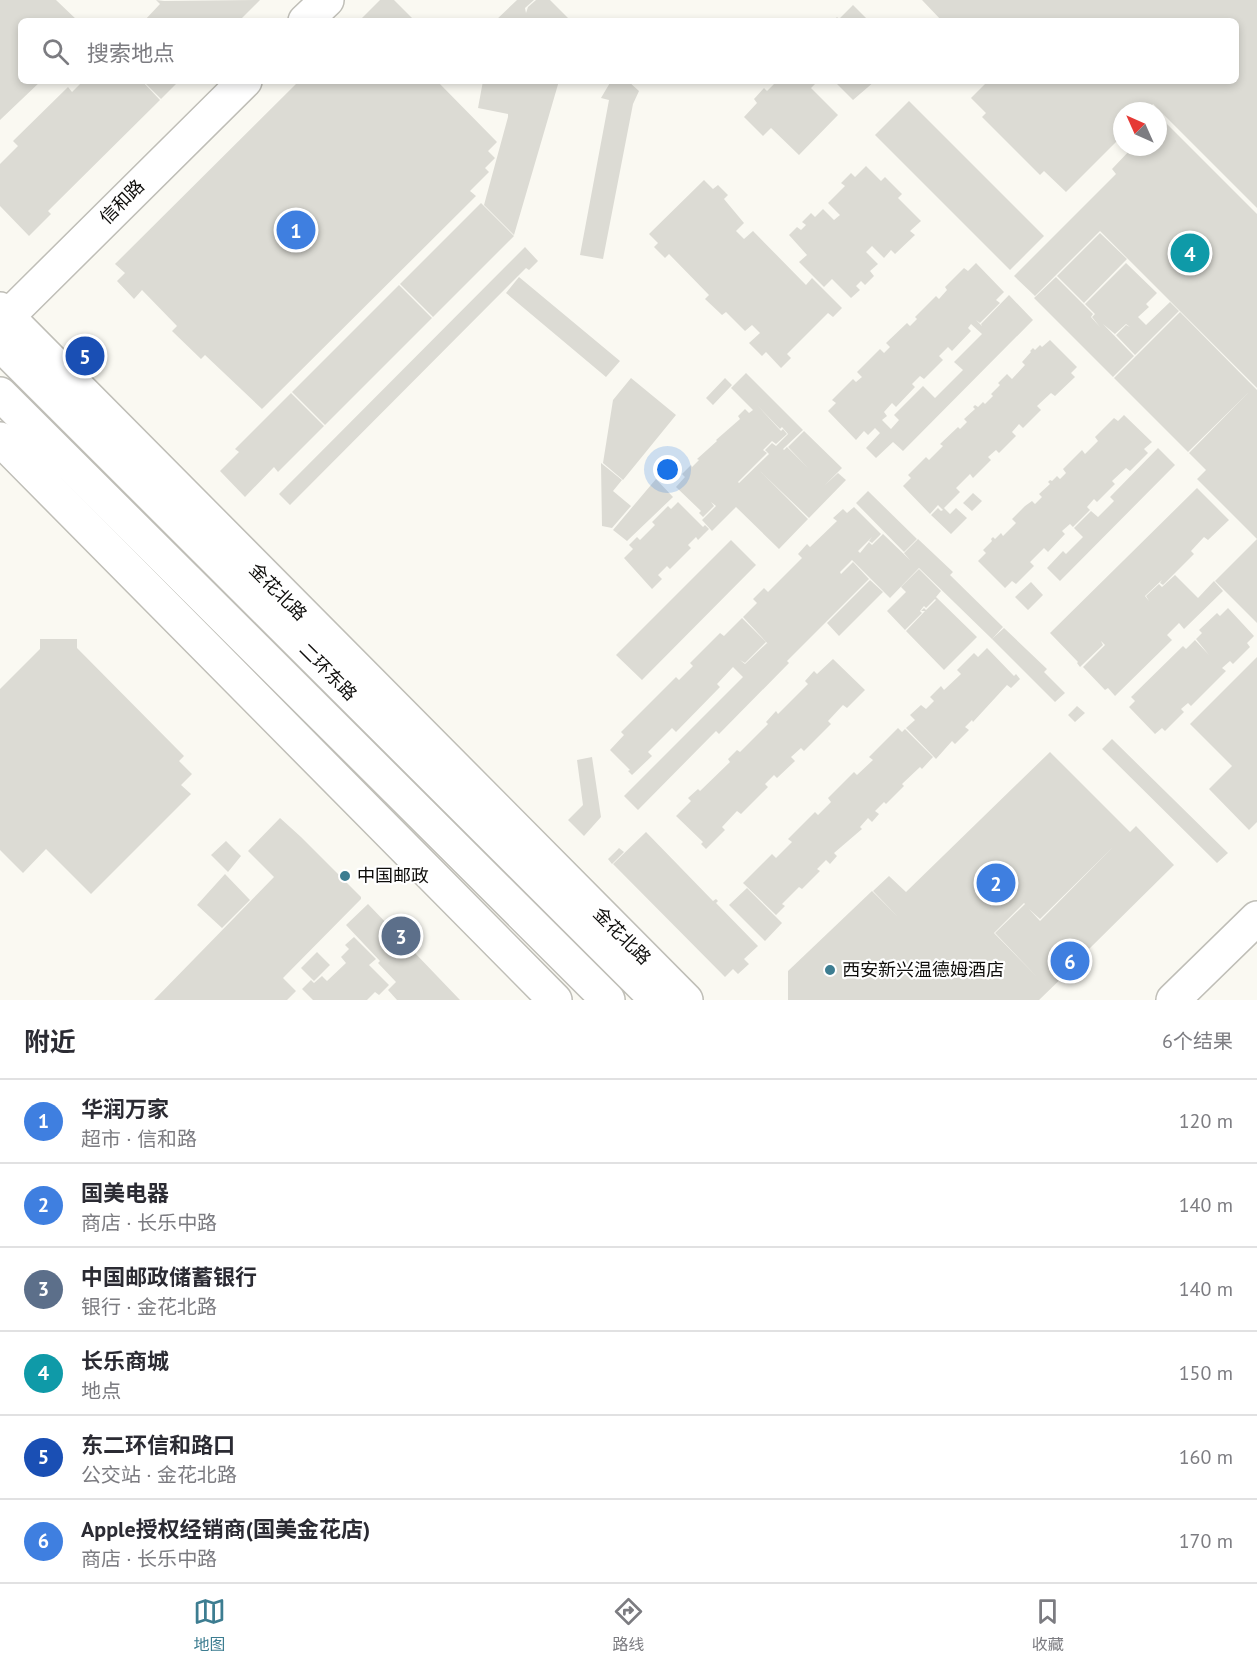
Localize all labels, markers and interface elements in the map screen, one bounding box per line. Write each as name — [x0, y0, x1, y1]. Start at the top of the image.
search box — [18, 18, 1239, 84]
icon: search — [39, 35, 72, 68]
text: 搜索地点 — [87, 39, 175, 67]
north arrow — [1113, 102, 1167, 156]
street label: 信和路 — [94, 174, 149, 229]
pin: 1 — [276, 208, 316, 252]
pin: 4 — [1170, 230, 1210, 276]
pin: 5 — [66, 334, 104, 378]
your location — [653, 455, 682, 484]
street label: 金花北路 — [245, 558, 312, 625]
street label: 二环东路 — [295, 638, 362, 705]
pin: 2 — [976, 860, 1016, 906]
place label: 中国邮政 — [357, 864, 429, 887]
marker: 中国邮政 — [338, 869, 352, 883]
street label: 金花北路 — [589, 902, 656, 969]
pin: 3 — [382, 914, 420, 958]
pin: 6 — [1050, 938, 1090, 984]
place label: 西安新兴温德姆酒店 — [842, 958, 1004, 981]
marker: 西安新兴温德姆酒店 — [823, 963, 837, 977]
text: 附近 — [24, 1025, 76, 1058]
text: 6个结果 — [1162, 1028, 1233, 1054]
text: 华润万家 — [81, 1095, 169, 1123]
text: 1 — [38, 1108, 49, 1134]
text: 120 m — [1179, 1108, 1233, 1134]
text: 超市 · 信和路 — [81, 1126, 197, 1152]
text: 国美电器 — [81, 1179, 169, 1207]
text: 2 — [38, 1192, 49, 1218]
text: 140 m — [1179, 1192, 1233, 1218]
text: 商店 · 长乐中路 — [81, 1210, 217, 1236]
text: 中国邮政储蓄银行 — [81, 1263, 257, 1291]
text: 3 — [38, 1276, 49, 1302]
text: 140 m — [1179, 1276, 1233, 1302]
text: 银行 · 金花北路 — [81, 1294, 217, 1320]
text: 长乐商城 — [81, 1347, 169, 1375]
text: 4 — [38, 1360, 49, 1386]
text: 150 m — [1179, 1360, 1233, 1386]
text: 地点 — [81, 1378, 121, 1404]
text: 东二环信和路口 — [81, 1431, 235, 1459]
text: 5 — [38, 1444, 49, 1470]
text: 160 m — [1179, 1444, 1233, 1470]
text: 公交站 · 金花北路 — [81, 1462, 237, 1488]
text: Apple授权经销商(国美金花店) — [81, 1515, 370, 1543]
text: 6 — [38, 1528, 49, 1554]
text: 170 m — [1179, 1528, 1233, 1554]
text: 商店 · 长乐中路 — [81, 1546, 217, 1572]
tab: 地图 — [193, 1595, 226, 1655]
tab: 路线 — [612, 1595, 645, 1655]
tab: 收藏 — [1031, 1595, 1064, 1655]

